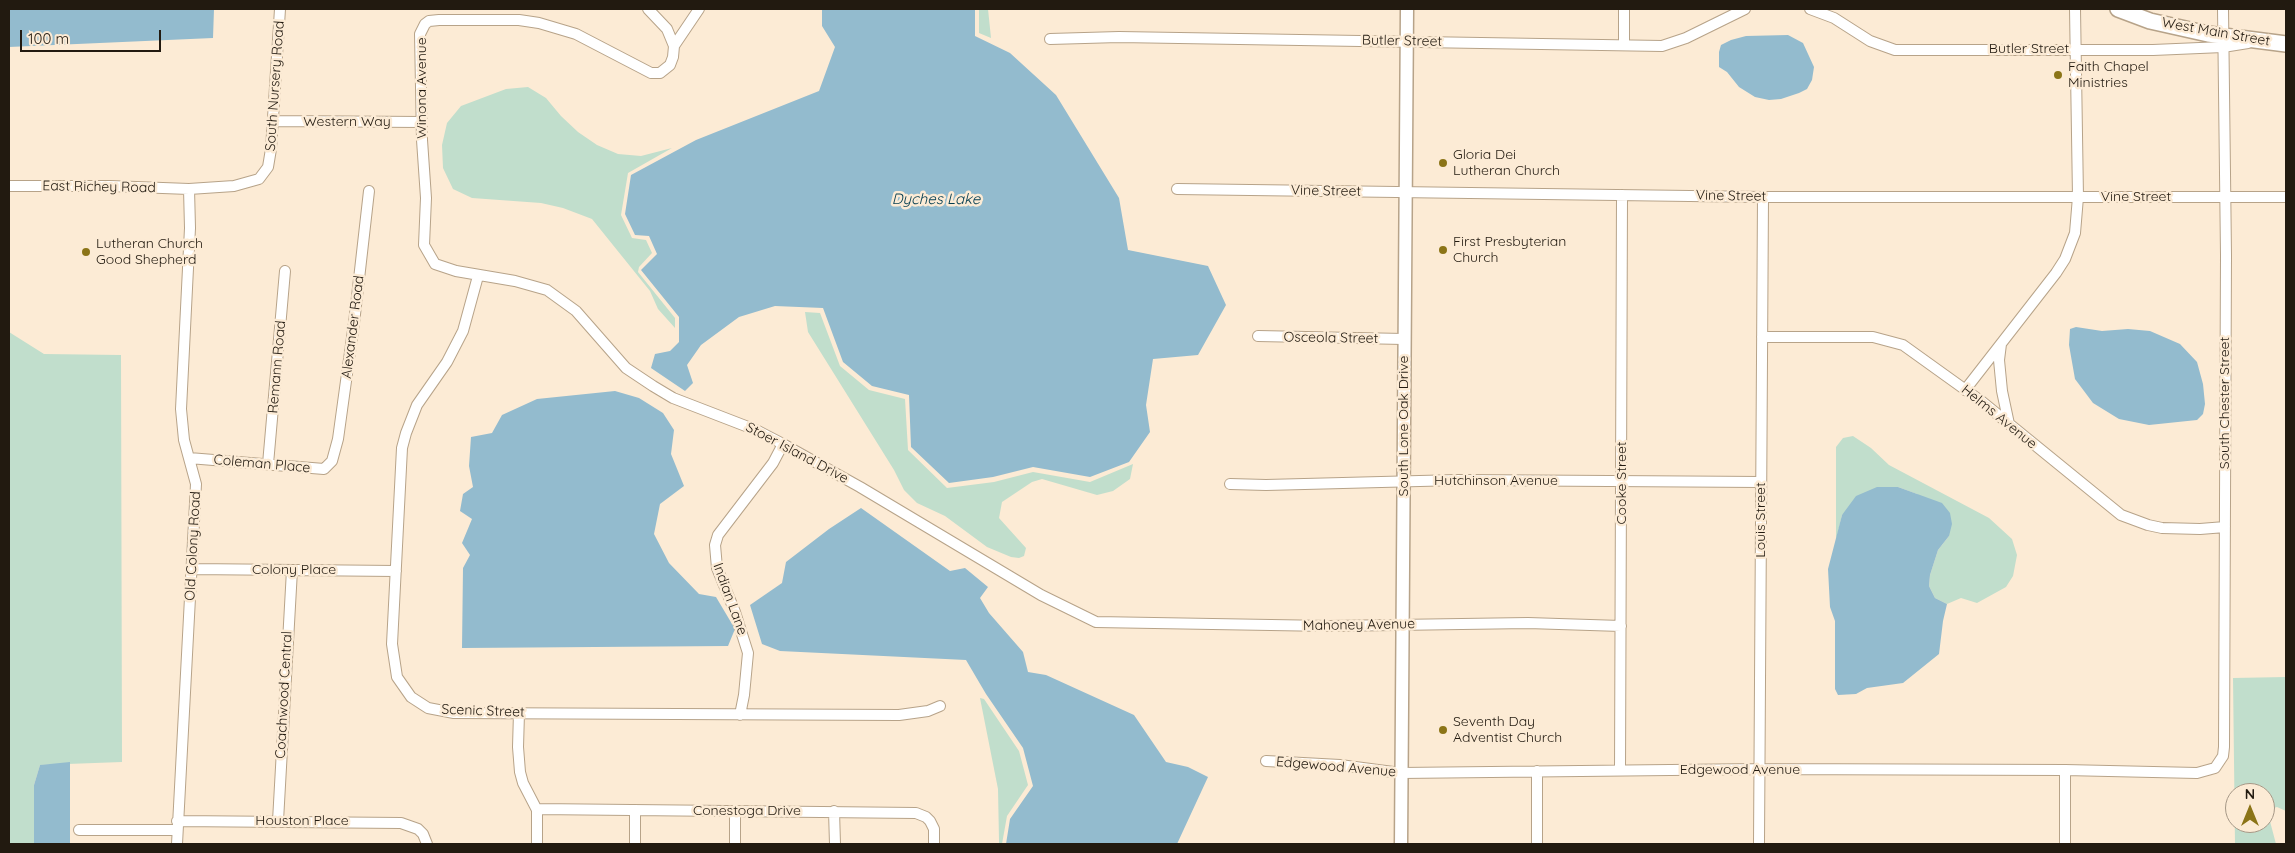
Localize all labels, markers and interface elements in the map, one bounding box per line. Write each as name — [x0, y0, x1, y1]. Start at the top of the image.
street label: West Main Street — [2161, 14, 2271, 50]
scale bar — [22, 20, 164, 52]
street label: South Nursery Road — [262, 20, 288, 152]
text: 100 m — [28, 29, 69, 48]
street label: Butler Street — [1362, 32, 1442, 50]
street label: Winona Avenue — [414, 37, 430, 139]
street label: Butler Street — [1989, 41, 2069, 57]
place label: Faith Chapel Ministries — [2068, 59, 2149, 92]
marker: Faith Chapel Ministries — [2052, 69, 2064, 81]
street label: Western Way — [303, 114, 391, 130]
place label: Gloria Dei Lutheran Church — [1453, 147, 1560, 180]
marker: Gloria Dei Lutheran Church — [1437, 157, 1449, 169]
street label: East Richey Road — [42, 178, 156, 196]
street label: Vine Street — [1291, 182, 1361, 200]
street label: Vine Street — [1696, 187, 1766, 205]
street label: Vine Street — [2101, 189, 2171, 205]
water label: Dyches Lake — [892, 190, 980, 208]
place label: First Presbyterian Church — [1453, 234, 1566, 266]
place label: Lutheran Church Good Shepherd — [96, 236, 203, 268]
marker: First Presbyterian Church — [1437, 244, 1449, 256]
marker: Lutheran Church Good Shepherd — [80, 246, 92, 258]
street label: Alexander Road — [338, 275, 368, 379]
street label: Remann Road — [265, 320, 289, 414]
street label: Osceola Street — [1284, 329, 1378, 347]
street label: South Chester Street — [2217, 337, 2233, 469]
street label: South Lone Oak Drive — [1396, 356, 1412, 496]
street label: Helms Avenue — [1958, 381, 2040, 453]
street label: Stoer Island Drive — [743, 419, 851, 487]
street label: Cooke Street — [1614, 441, 1630, 525]
street label: Coleman Place — [213, 451, 311, 477]
street label: Hutchinson Avenue — [1434, 473, 1558, 489]
street label: Louis Street — [1753, 482, 1769, 558]
street label: Old Colony Road — [182, 491, 204, 601]
street label: Indian Lane — [709, 561, 751, 637]
street label: Colony Place — [252, 562, 336, 578]
street label: Mahoney Avenue — [1303, 616, 1415, 634]
street label: Coachwood Central — [272, 631, 296, 759]
street label: Scenic Street — [441, 701, 525, 721]
place label: Seventh Day Adventist Church — [1453, 714, 1562, 746]
marker: Seventh Day Adventist Church — [1437, 724, 1449, 736]
street label: Edgewood Avenue — [1275, 753, 1397, 781]
street label: Edgewood Avenue — [1680, 762, 1800, 778]
north arrow — [2225, 783, 2275, 833]
text: N — [2245, 785, 2255, 803]
street label: Conestoga Drive — [693, 803, 801, 819]
street label: Houston Place — [255, 813, 349, 829]

